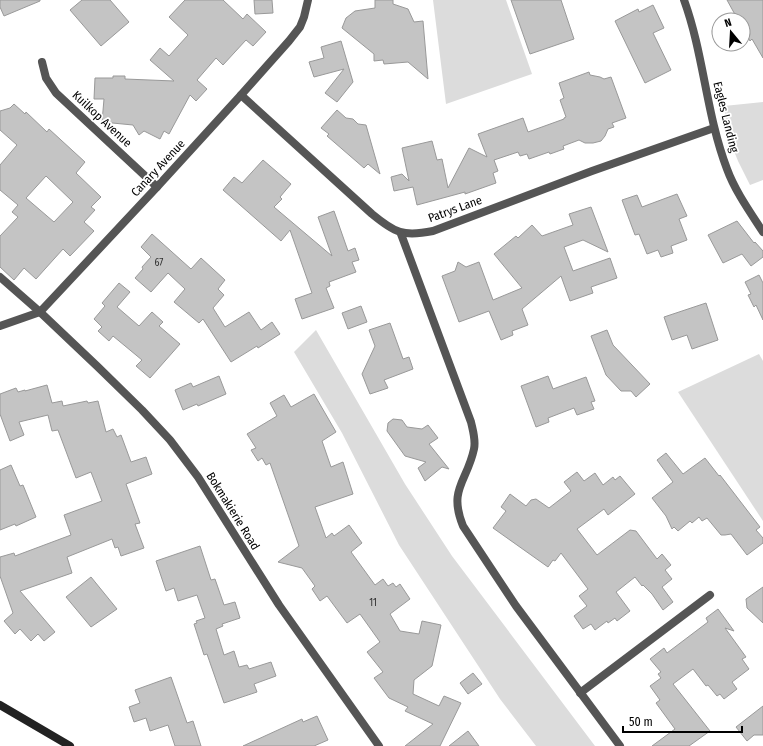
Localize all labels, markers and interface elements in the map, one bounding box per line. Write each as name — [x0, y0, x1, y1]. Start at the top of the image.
north arrow — [711, 12, 751, 52]
text: N — [723, 16, 733, 30]
street label: Eagles Landing — [710, 80, 742, 154]
street label: Kuilkop Avenue — [70, 88, 135, 150]
street label: Canary Avenue — [128, 137, 188, 199]
street label: Patrys Lane — [426, 193, 484, 225]
house number: 67 — [155, 257, 163, 269]
street label: Bokmakierie Road — [203, 470, 263, 552]
house number: 11 — [369, 597, 377, 609]
scale bar — [623, 708, 742, 734]
text: 50 m — [629, 715, 653, 729]

